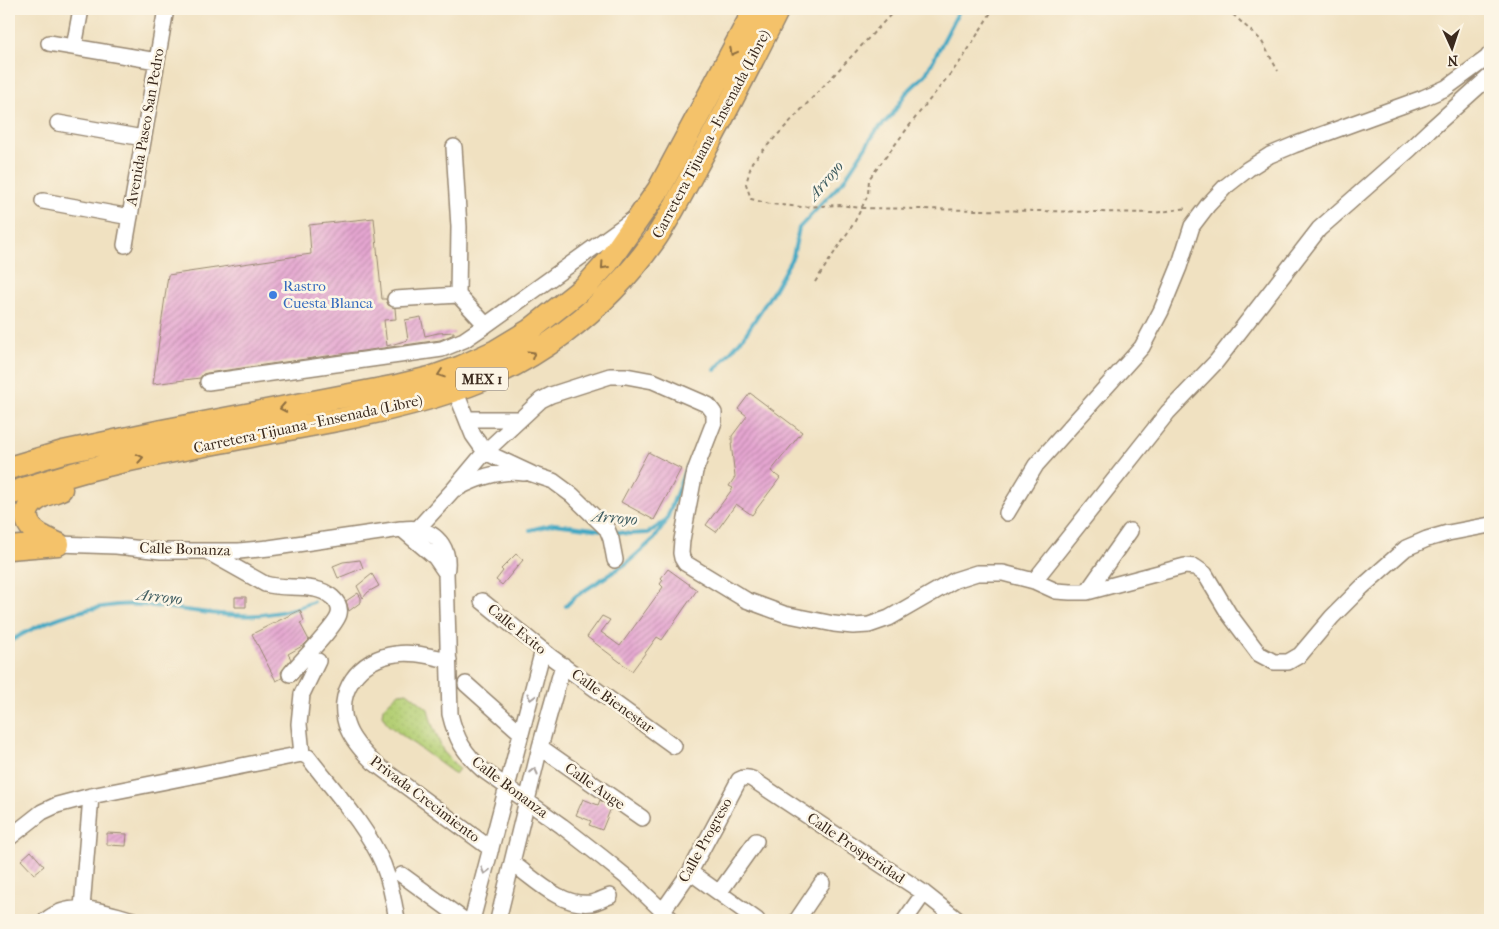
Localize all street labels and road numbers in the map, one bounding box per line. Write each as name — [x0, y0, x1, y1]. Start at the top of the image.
street label: Carretera Tijuana - Ensenada (Libre) — [648, 27, 774, 241]
street label: Avenida Paseo San Pedro — [122, 46, 168, 208]
road number: MEX 1 — [456, 368, 508, 390]
street label: Carretera Tijuana - Ensenada (Libre) — [192, 391, 424, 457]
street label: Calle Bonanza — [139, 538, 232, 560]
street label: Calle Exito — [484, 600, 550, 658]
street label: Calle Bienestar — [568, 665, 658, 737]
street label: Privada Crecimiento — [367, 752, 484, 846]
street label: Calle Bonanza — [468, 752, 553, 822]
street label: Calle Auge — [561, 759, 629, 814]
street label: Calle Progreso — [674, 794, 736, 885]
street label: Calle Prosperidad — [804, 809, 909, 888]

